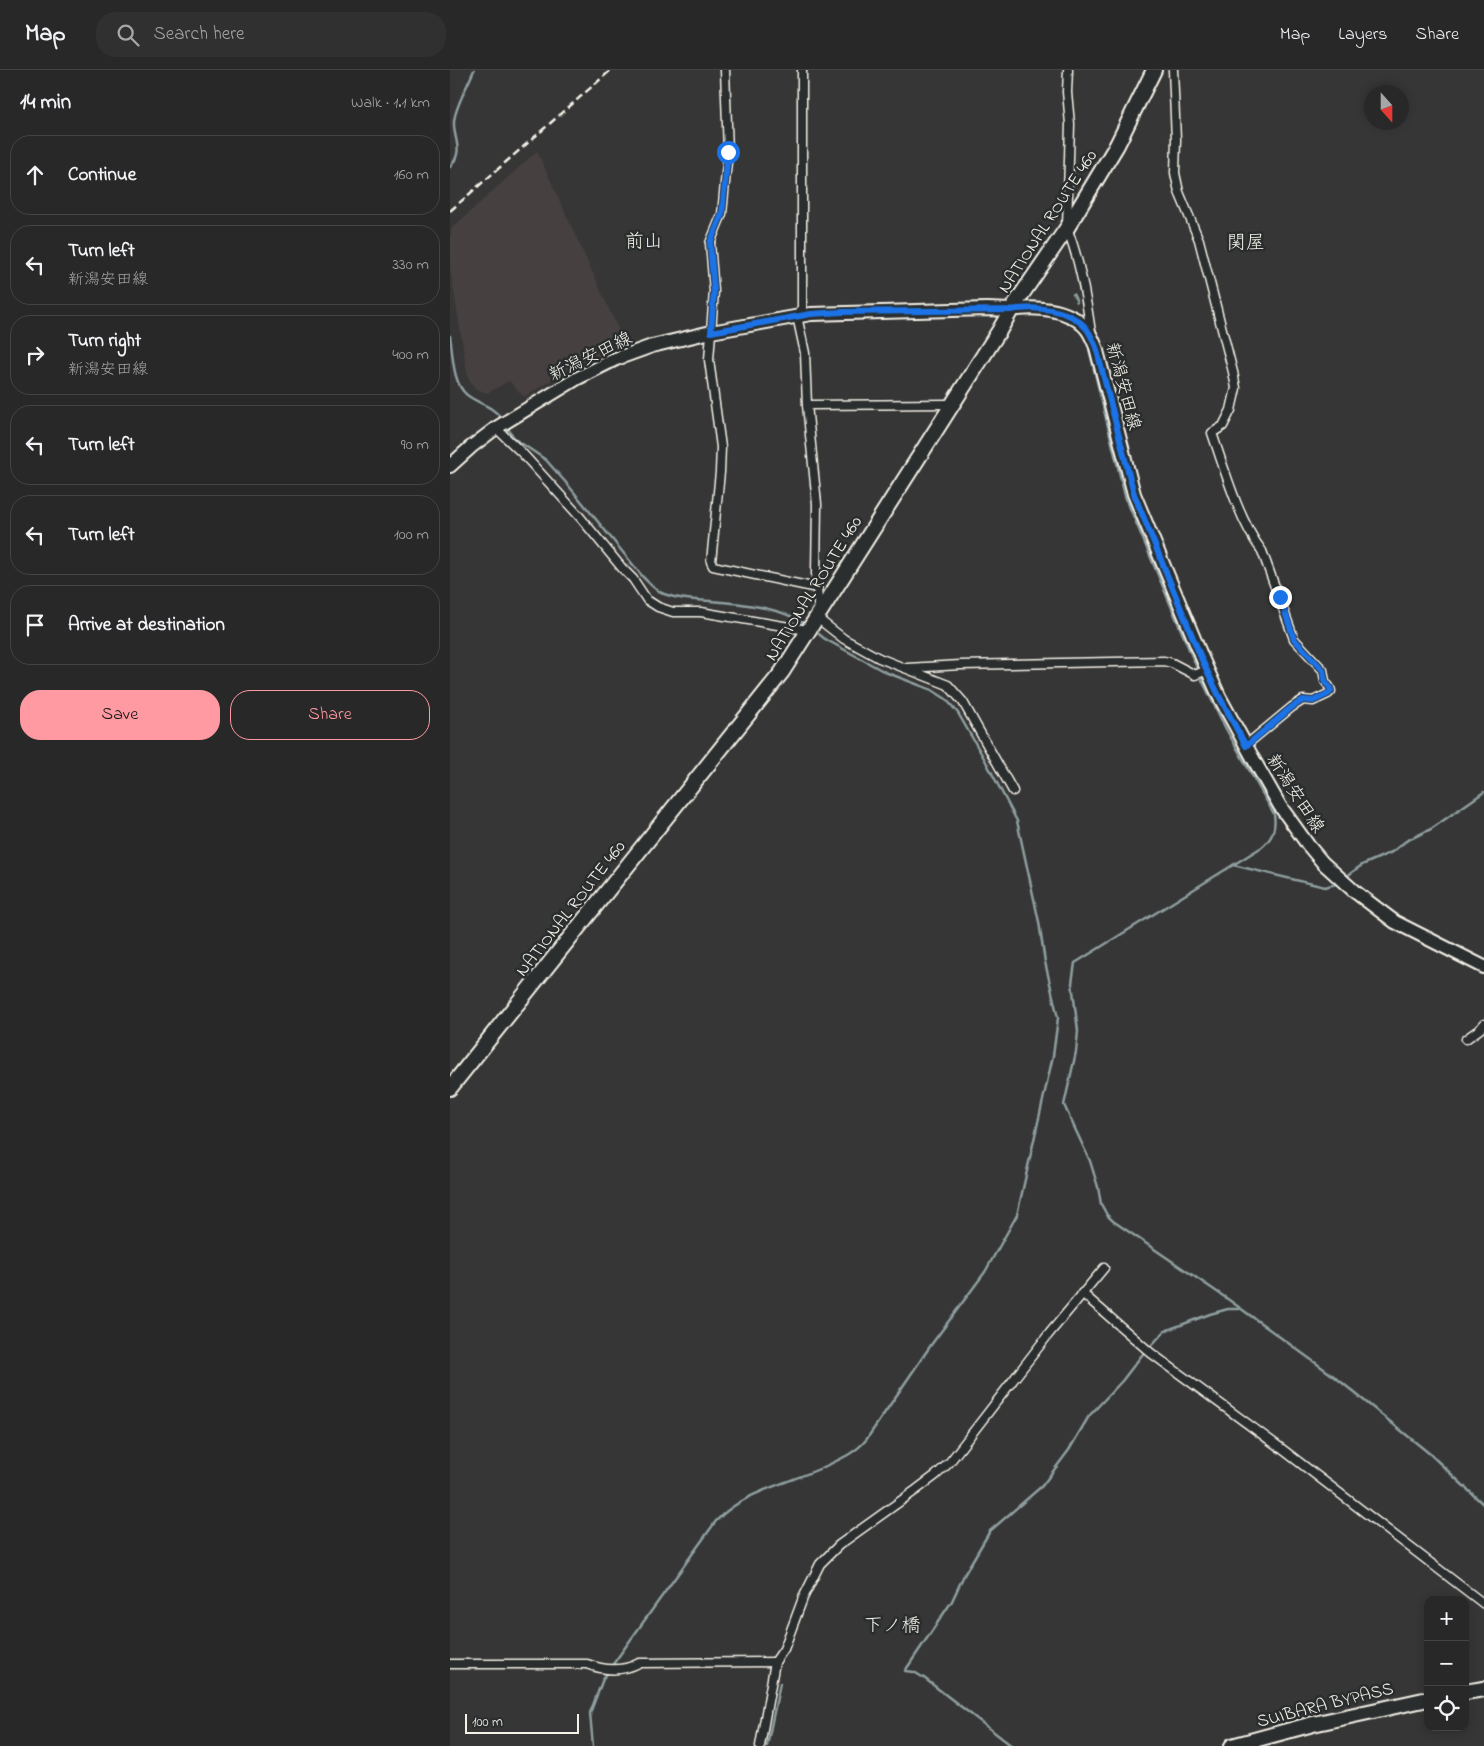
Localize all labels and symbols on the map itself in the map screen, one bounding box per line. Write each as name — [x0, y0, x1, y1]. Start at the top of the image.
north arrow — [1364, 85, 1409, 130]
route start — [717, 141, 740, 164]
street label: NATIONAL ROUTE 460 — [993, 145, 1105, 299]
district label: 前山 — [625, 229, 663, 256]
district label: 関屋 — [1227, 230, 1265, 257]
street label: 新潟安田線 — [545, 326, 637, 389]
street label: 新潟安田線 — [1098, 340, 1146, 433]
street label: NATIONAL ROUTE 460 — [760, 512, 870, 666]
route end — [1269, 586, 1292, 609]
street label: 新潟安田線 — [1259, 749, 1330, 839]
street label: NATIONAL ROUTE 460 — [510, 836, 633, 983]
district label: 下ノ橋 — [863, 1613, 921, 1640]
street label: SUIBARA BYPASS — [1255, 1676, 1396, 1735]
scale bar — [465, 1711, 579, 1734]

